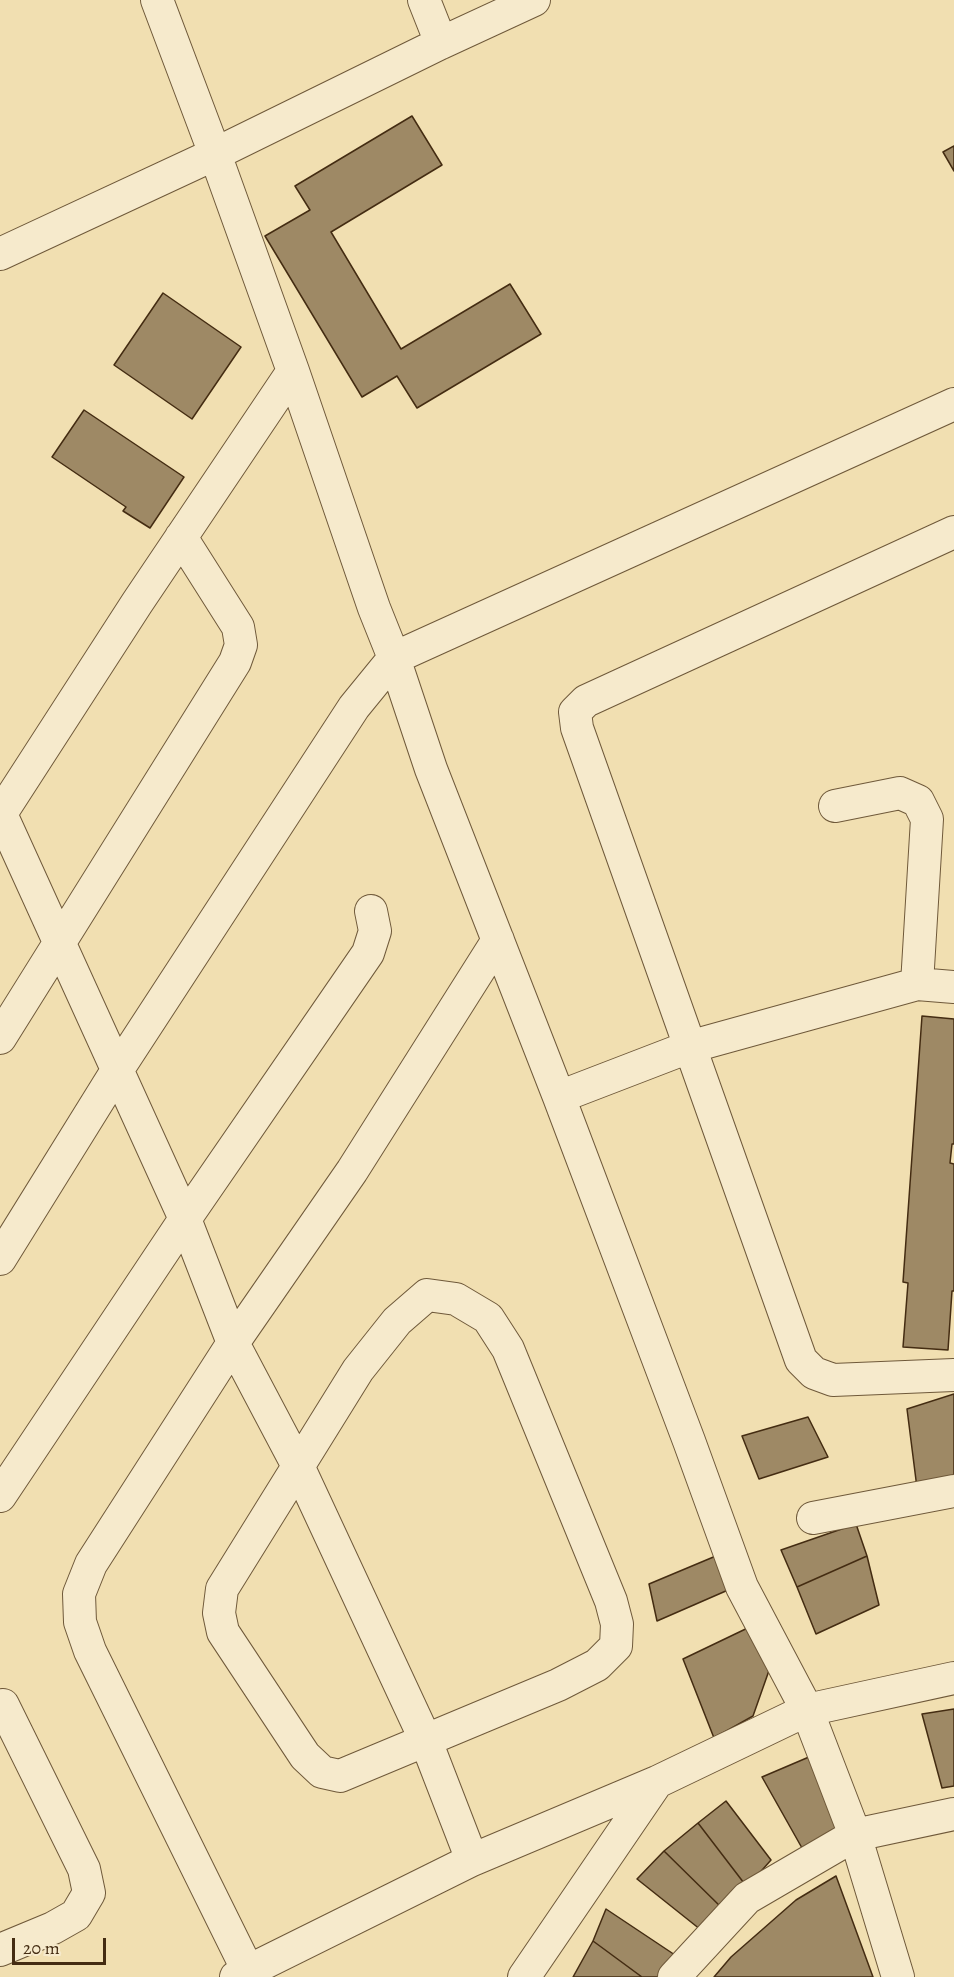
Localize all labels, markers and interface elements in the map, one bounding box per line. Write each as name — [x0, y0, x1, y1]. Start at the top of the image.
scale bar — [15, 1926, 110, 1964]
text: 20 m — [23, 1936, 60, 1960]

